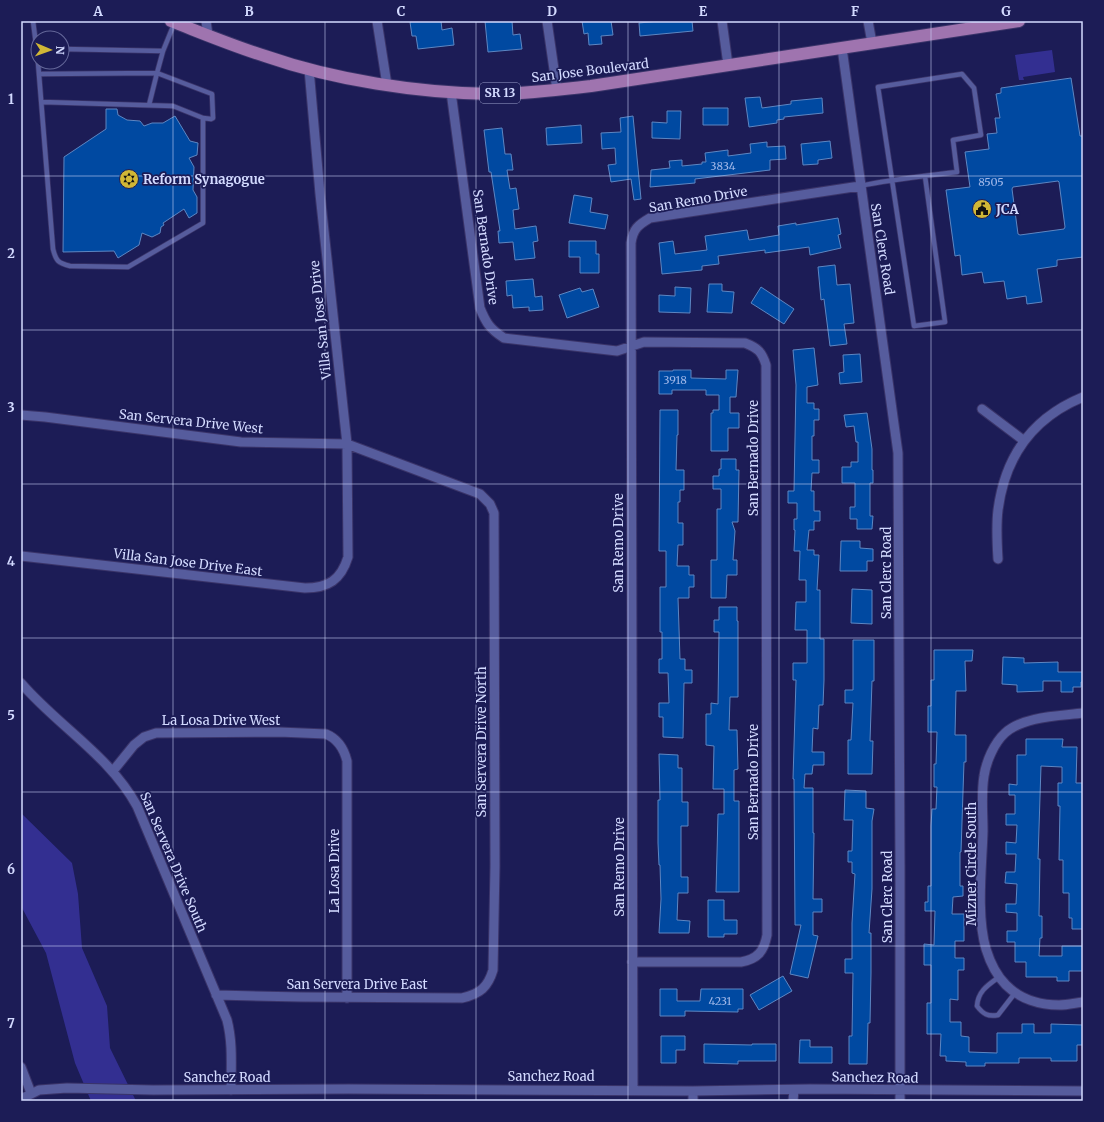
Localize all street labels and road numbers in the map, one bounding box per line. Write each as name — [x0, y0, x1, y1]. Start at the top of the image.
street label: San Jose Boulevard — [530, 55, 650, 86]
road number: SR 13 — [480, 83, 520, 103]
street label: San Remo Drive — [648, 182, 749, 217]
street label: San Bernado Drive — [469, 188, 502, 306]
street label: San Clerc Road — [867, 202, 898, 296]
street label: Villa San Jose Drive — [306, 259, 335, 381]
street label: San Bernado Drive — [745, 400, 762, 516]
street label: San Servera Drive West — [118, 405, 264, 438]
street label: San Remo Drive — [610, 493, 627, 593]
street label: San Clerc Road — [878, 527, 895, 619]
street label: Villa San Jose Drive East — [112, 545, 263, 580]
street label: San Servera Drive North — [473, 666, 490, 818]
street label: La Losa Drive West — [162, 712, 280, 729]
street label: San Bernado Drive — [745, 724, 762, 840]
street label: San Servera Drive South — [136, 789, 211, 935]
street label: Mizner Circle South — [963, 802, 980, 926]
street label: San Remo Drive — [611, 817, 628, 917]
street label: La Losa Drive — [326, 828, 343, 913]
street label: San Clerc Road — [879, 851, 896, 943]
street label: San Servera Drive East — [286, 976, 428, 993]
street label: Sanchez Road — [508, 1068, 595, 1085]
street label: Sanchez Road — [831, 1068, 919, 1087]
street label: Sanchez Road — [184, 1069, 271, 1086]

